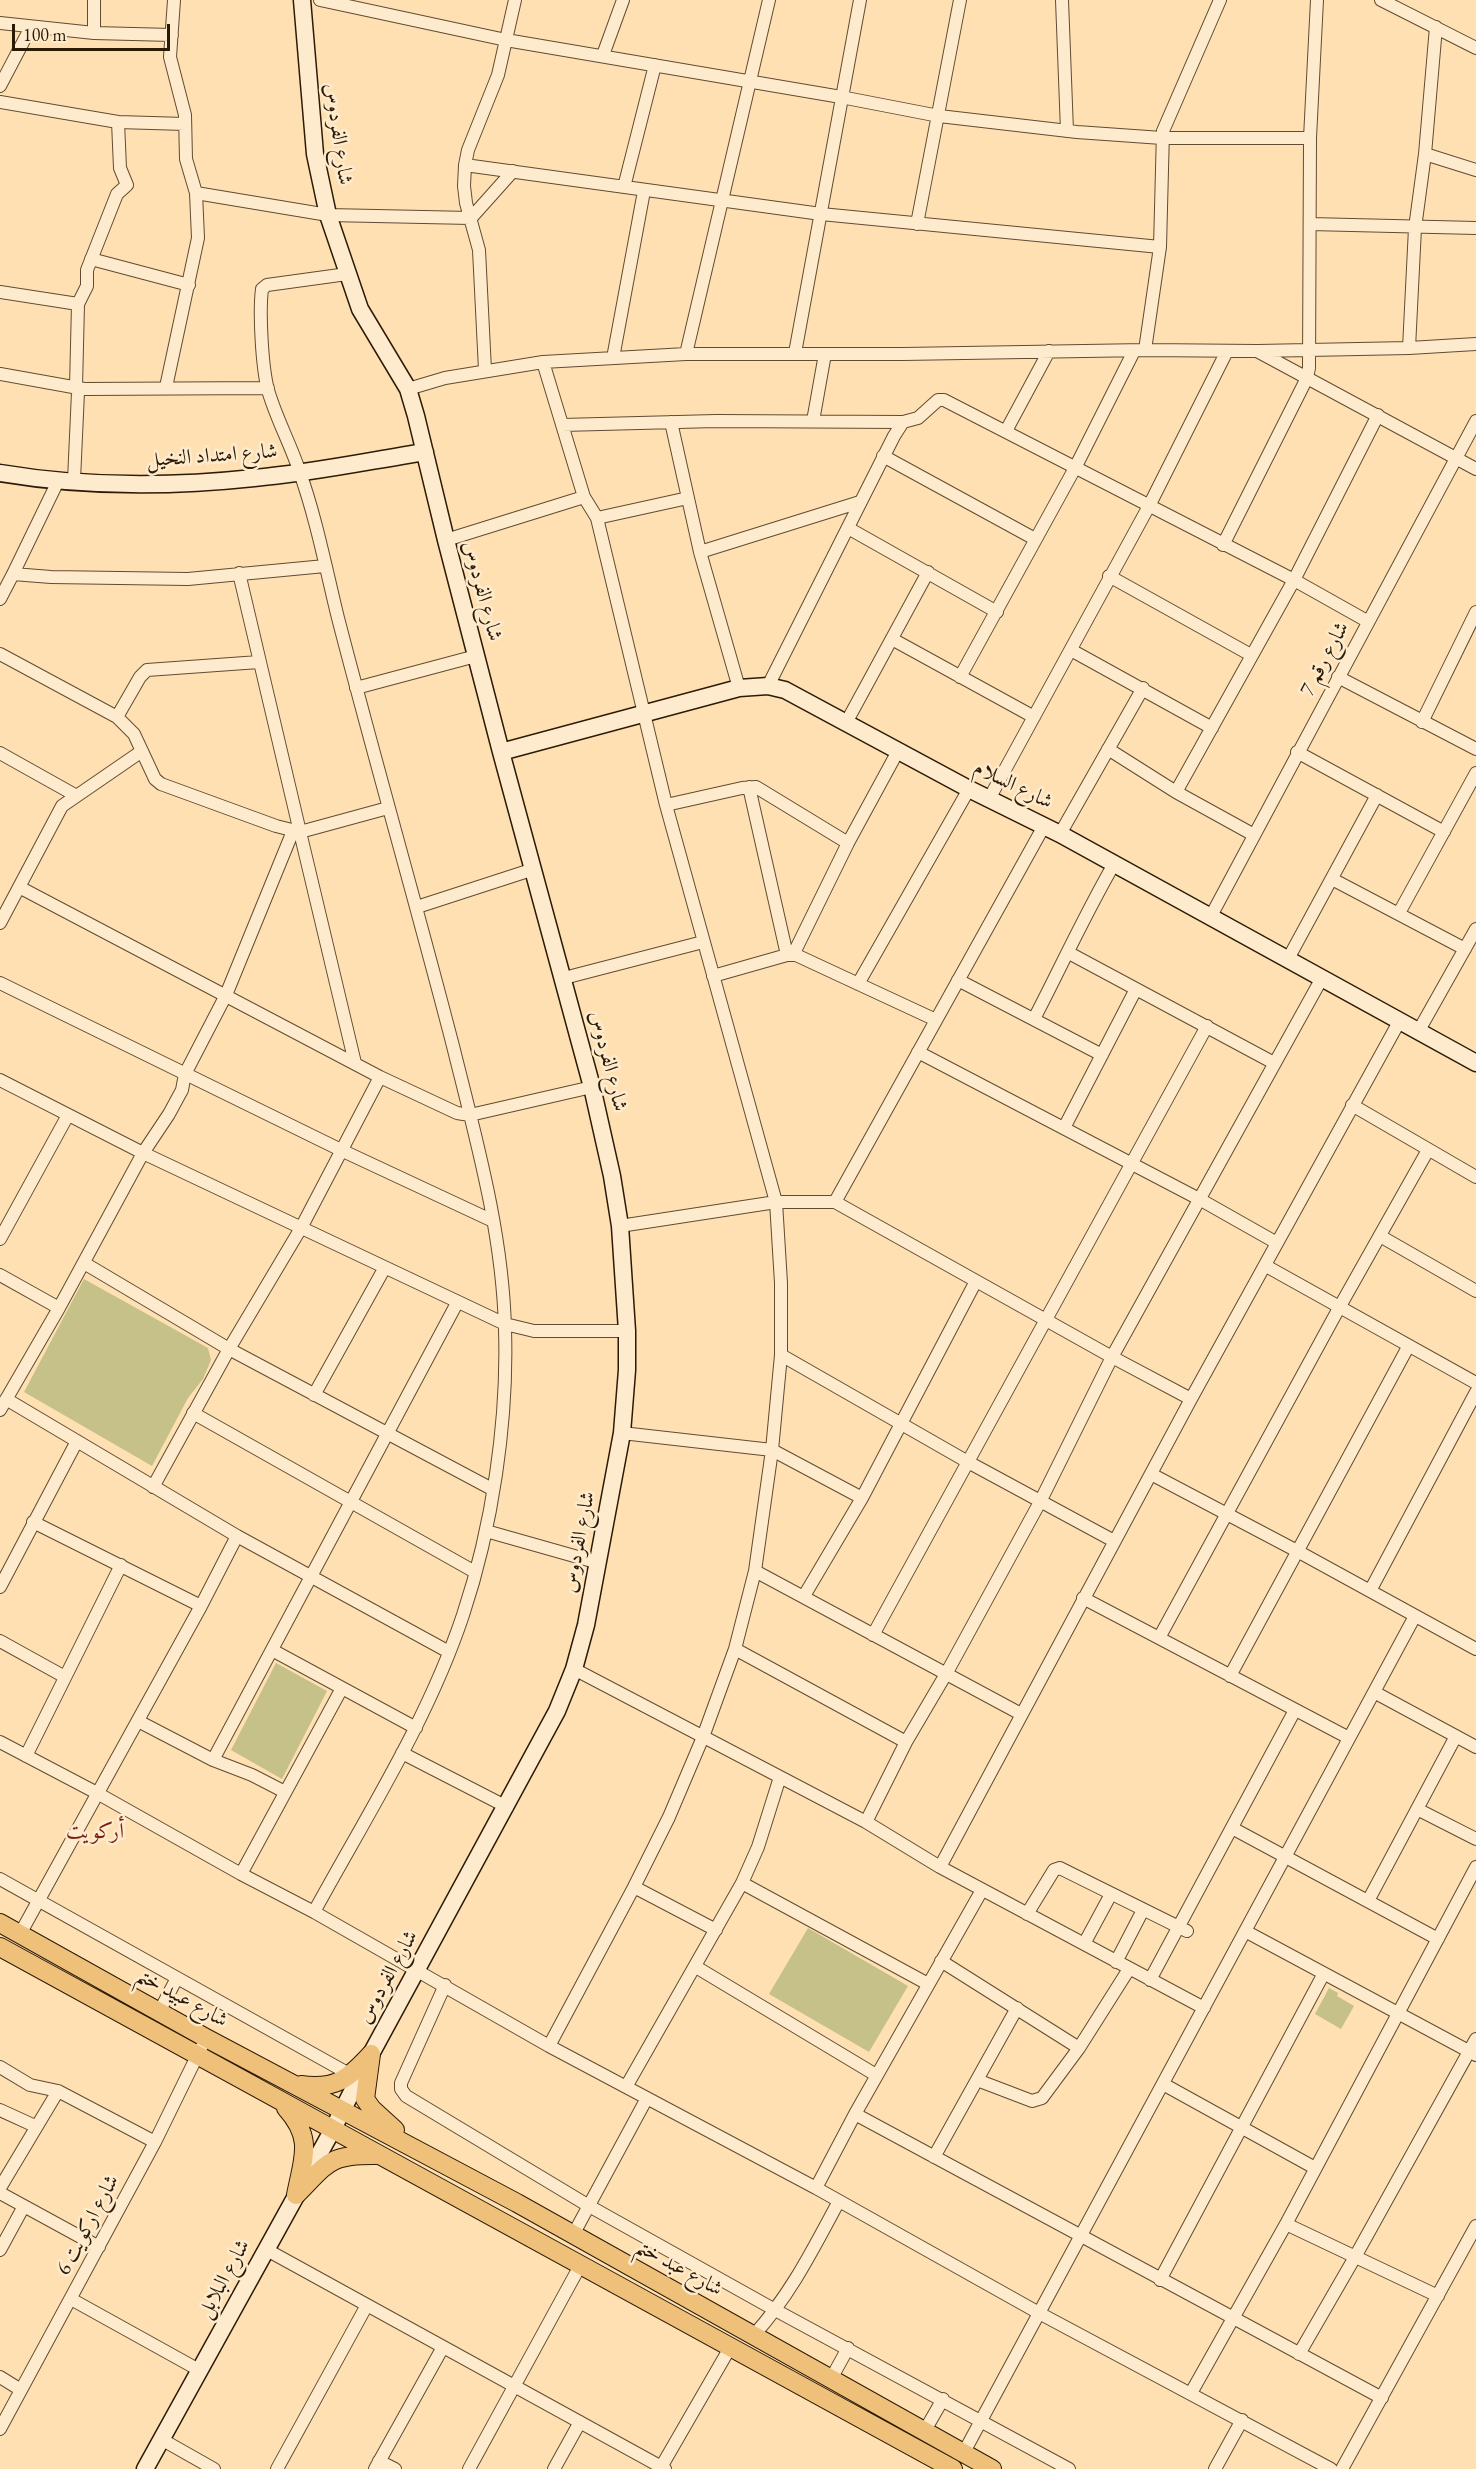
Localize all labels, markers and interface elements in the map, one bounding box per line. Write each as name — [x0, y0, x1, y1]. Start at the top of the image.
scale bar — [15, 12, 172, 50]
text: 100 m — [23, 23, 67, 46]
street label: شارع الفردوس — [318, 81, 358, 187]
street label: شارع امتداد النخيل — [146, 439, 278, 473]
street label: شارع الفردوس — [457, 538, 507, 644]
street label: شارع رقم 7 — [1295, 618, 1355, 700]
street label: شارع السلام — [969, 755, 1057, 815]
street label: شارع الفردوس — [583, 1008, 633, 1114]
street label: شارع الفردوس — [557, 1489, 601, 1595]
district label: أركويت — [66, 1819, 124, 1845]
street label: شارع الفردوس — [352, 1926, 424, 2028]
street label: شارع عبيد ختم — [132, 1963, 232, 2033]
street label: شارع اركويت 6 — [51, 2171, 125, 2279]
street label: شارع عبد ختم — [631, 2234, 727, 2302]
street label: شارع البلابل — [192, 2235, 256, 2323]

